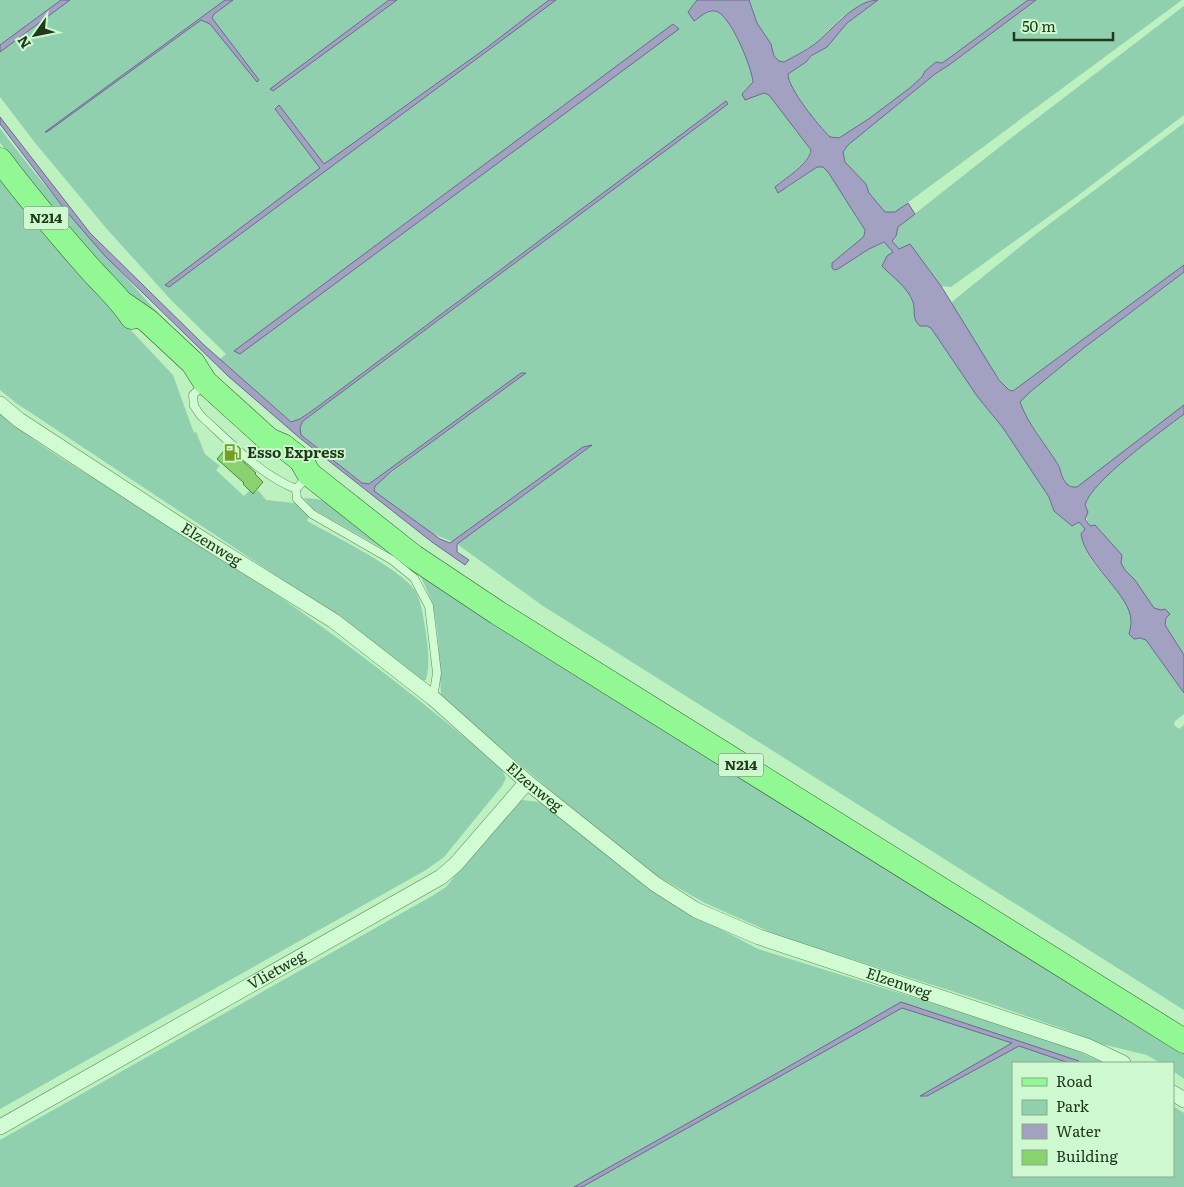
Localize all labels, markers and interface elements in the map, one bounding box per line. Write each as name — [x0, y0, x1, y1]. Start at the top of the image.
north arrow — [10, 10, 60, 60]
scale bar — [1014, 10, 1113, 42]
text: 50 m — [1022, 14, 1056, 37]
text: N — [12, 32, 35, 53]
road number: N214 — [23, 207, 68, 230]
place label: Esso Express — [247, 440, 345, 463]
fuel station icon: Esso Express — [223, 443, 243, 463]
street label: Elzenweg — [177, 516, 247, 571]
road number: N214 — [718, 754, 764, 776]
street label: Elzenweg — [502, 756, 569, 817]
street label: Vlietweg — [243, 943, 310, 994]
street label: Elzenweg — [863, 960, 936, 1004]
legend — [1012, 1062, 1174, 1177]
text: Road — [1056, 1069, 1092, 1092]
text: Park — [1056, 1094, 1090, 1117]
text: Water — [1056, 1119, 1101, 1142]
text: Building — [1056, 1144, 1118, 1167]

